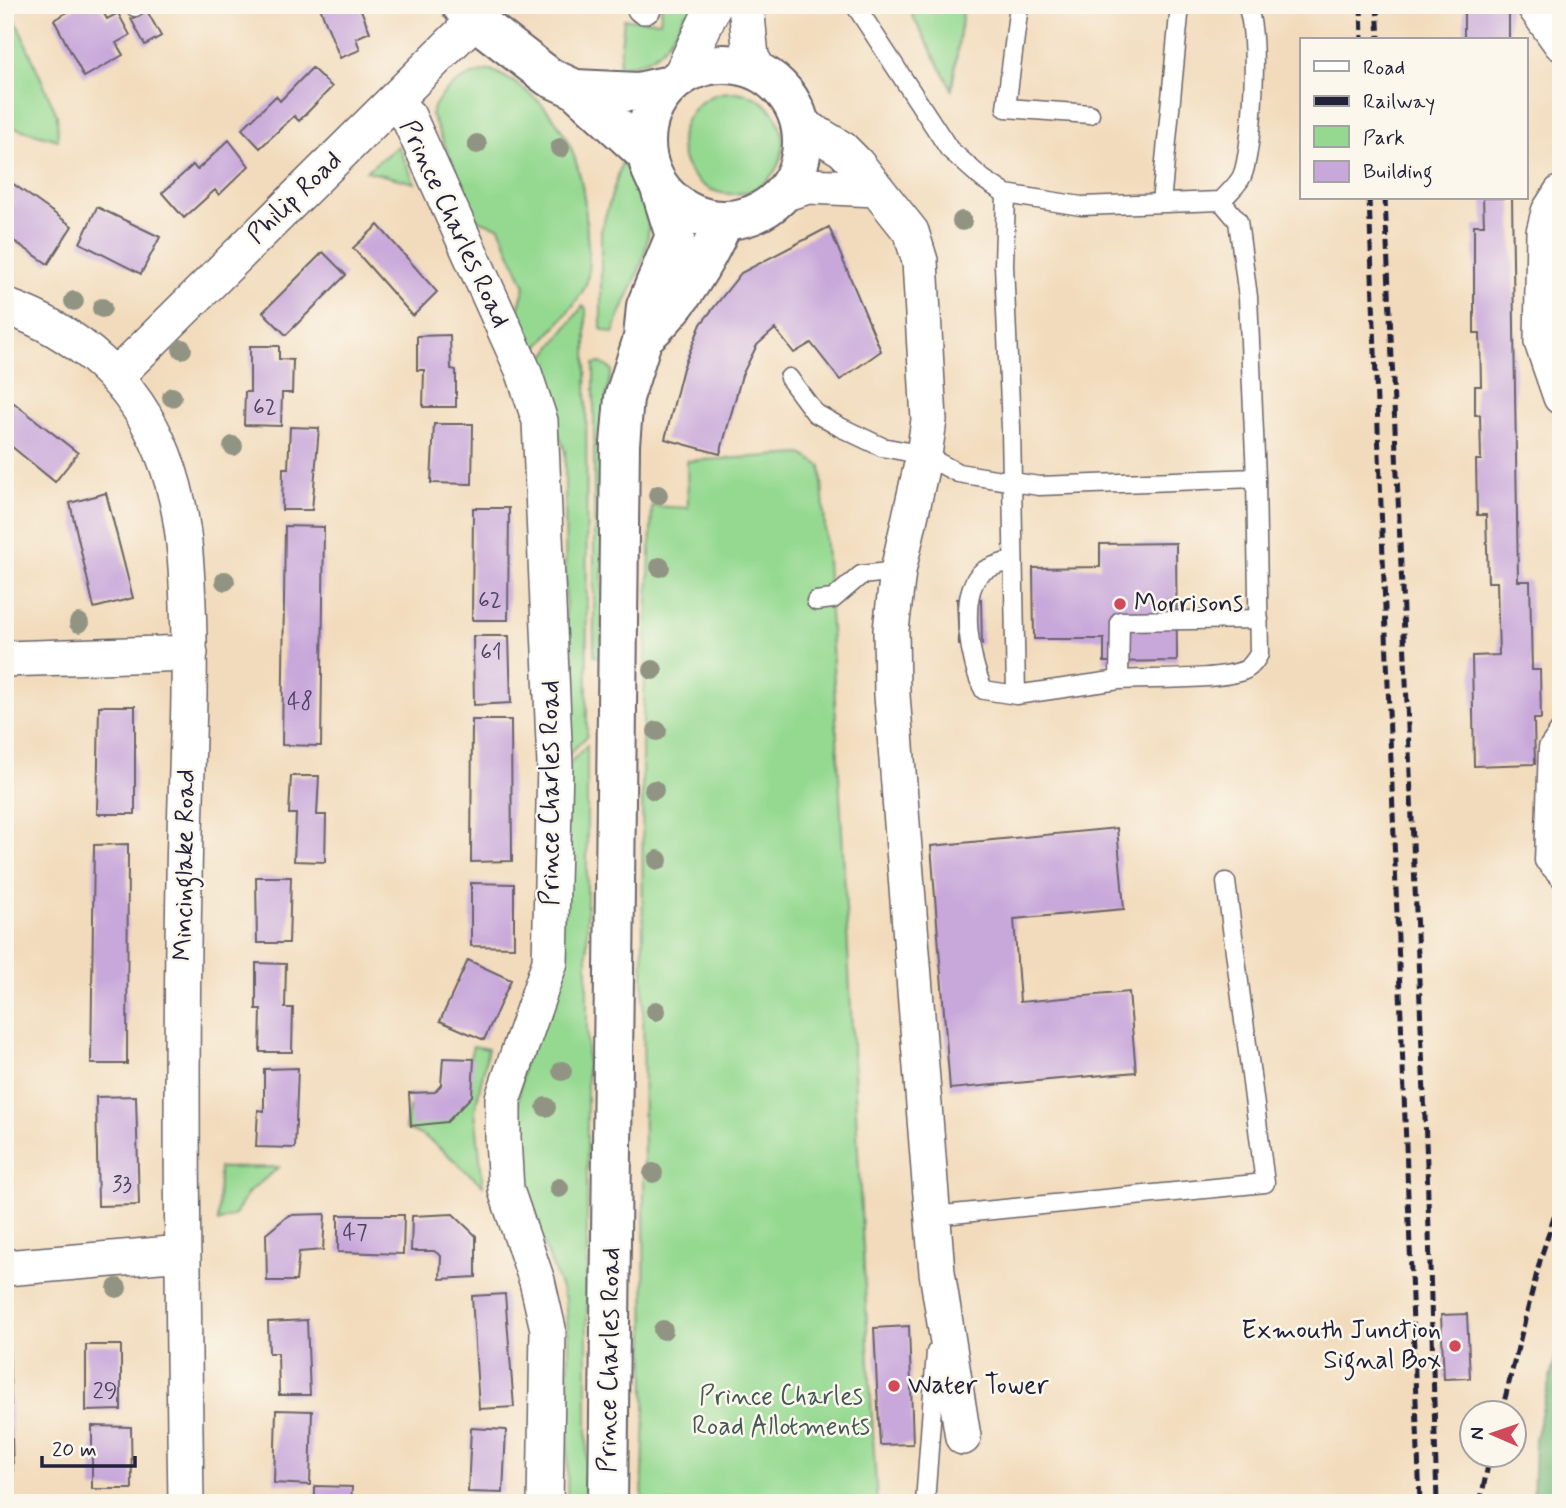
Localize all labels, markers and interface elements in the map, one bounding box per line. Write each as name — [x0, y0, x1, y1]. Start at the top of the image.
legend — [1300, 38, 1528, 200]
text: Road — [1363, 54, 1405, 82]
text: Railway — [1363, 88, 1435, 116]
street label: Prince Charles Road — [391, 115, 517, 333]
text: Park — [1363, 124, 1405, 152]
street label: Philip Road — [240, 144, 350, 252]
text: Building — [1363, 158, 1433, 188]
house number: 62 — [253, 393, 277, 423]
house number: 62 — [478, 586, 502, 616]
place label: Morrisons — [1134, 587, 1243, 621]
marker: Morrisons — [1112, 596, 1128, 612]
house number: 61 — [480, 638, 502, 668]
street label: Prince Charles Road — [534, 680, 568, 906]
house number: 48 — [287, 687, 313, 717]
street label: Mincinglake Road — [166, 769, 207, 961]
house number: 33 — [112, 1170, 132, 1200]
house number: 47 — [343, 1218, 367, 1248]
street label: Prince Charles Road — [591, 1247, 629, 1473]
place label: Exmouth Junction Signal Box — [1241, 1314, 1441, 1381]
marker: Exmouth Junction Signal Box — [1447, 1338, 1463, 1354]
place label: Water Tower — [908, 1369, 1050, 1403]
house number: 29 — [93, 1377, 117, 1407]
marker: Water Tower — [886, 1378, 902, 1394]
park label: Prince Charles Road Allotments — [692, 1380, 870, 1444]
north arrow — [1458, 1400, 1528, 1470]
scale bar — [42, 1424, 135, 1468]
text: N — [1465, 1427, 1490, 1440]
text: 20 m — [52, 1436, 97, 1464]

